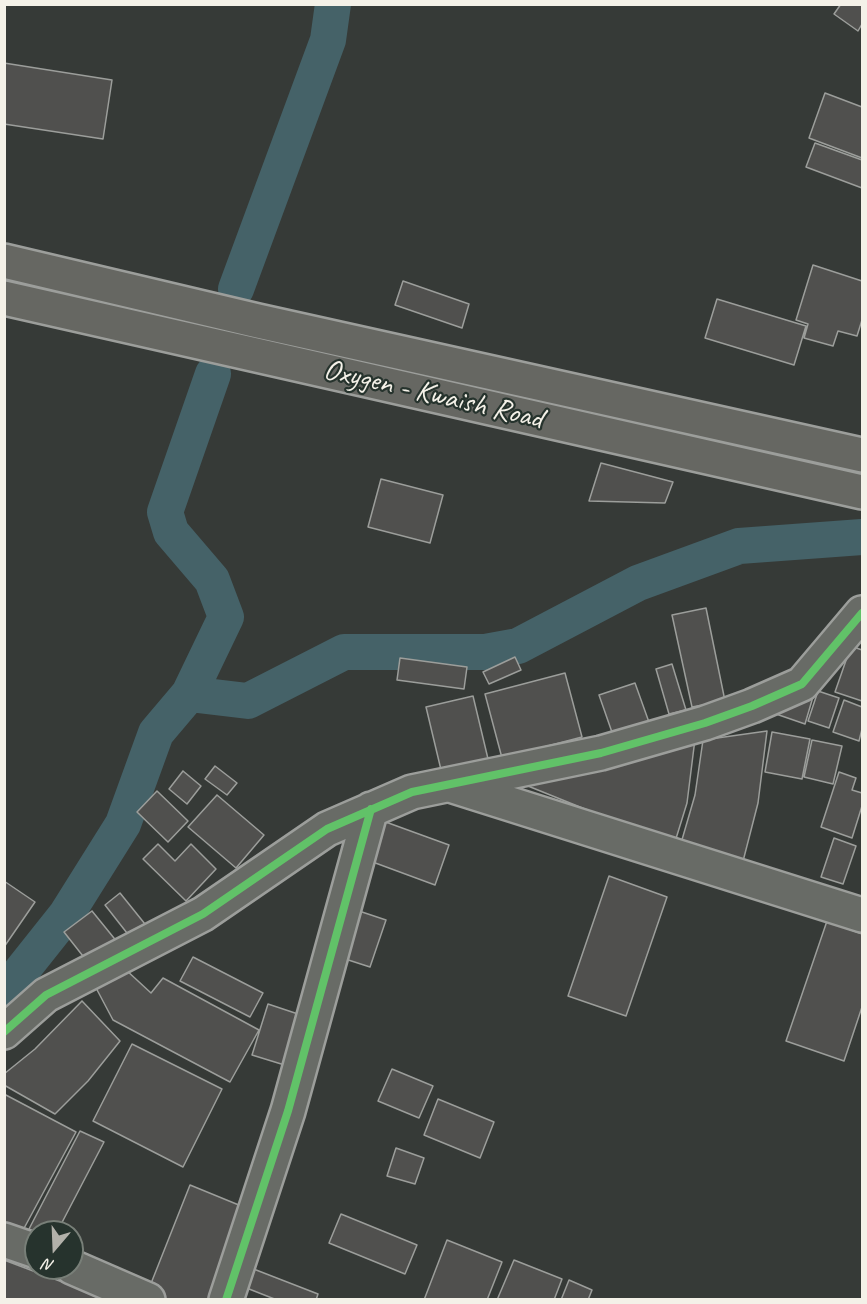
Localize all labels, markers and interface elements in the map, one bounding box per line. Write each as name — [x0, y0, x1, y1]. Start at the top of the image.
street label: Oxygen - Kwaish Road — [320, 352, 546, 438]
north arrow — [24, 1220, 84, 1280]
text: N — [41, 1254, 57, 1276]

